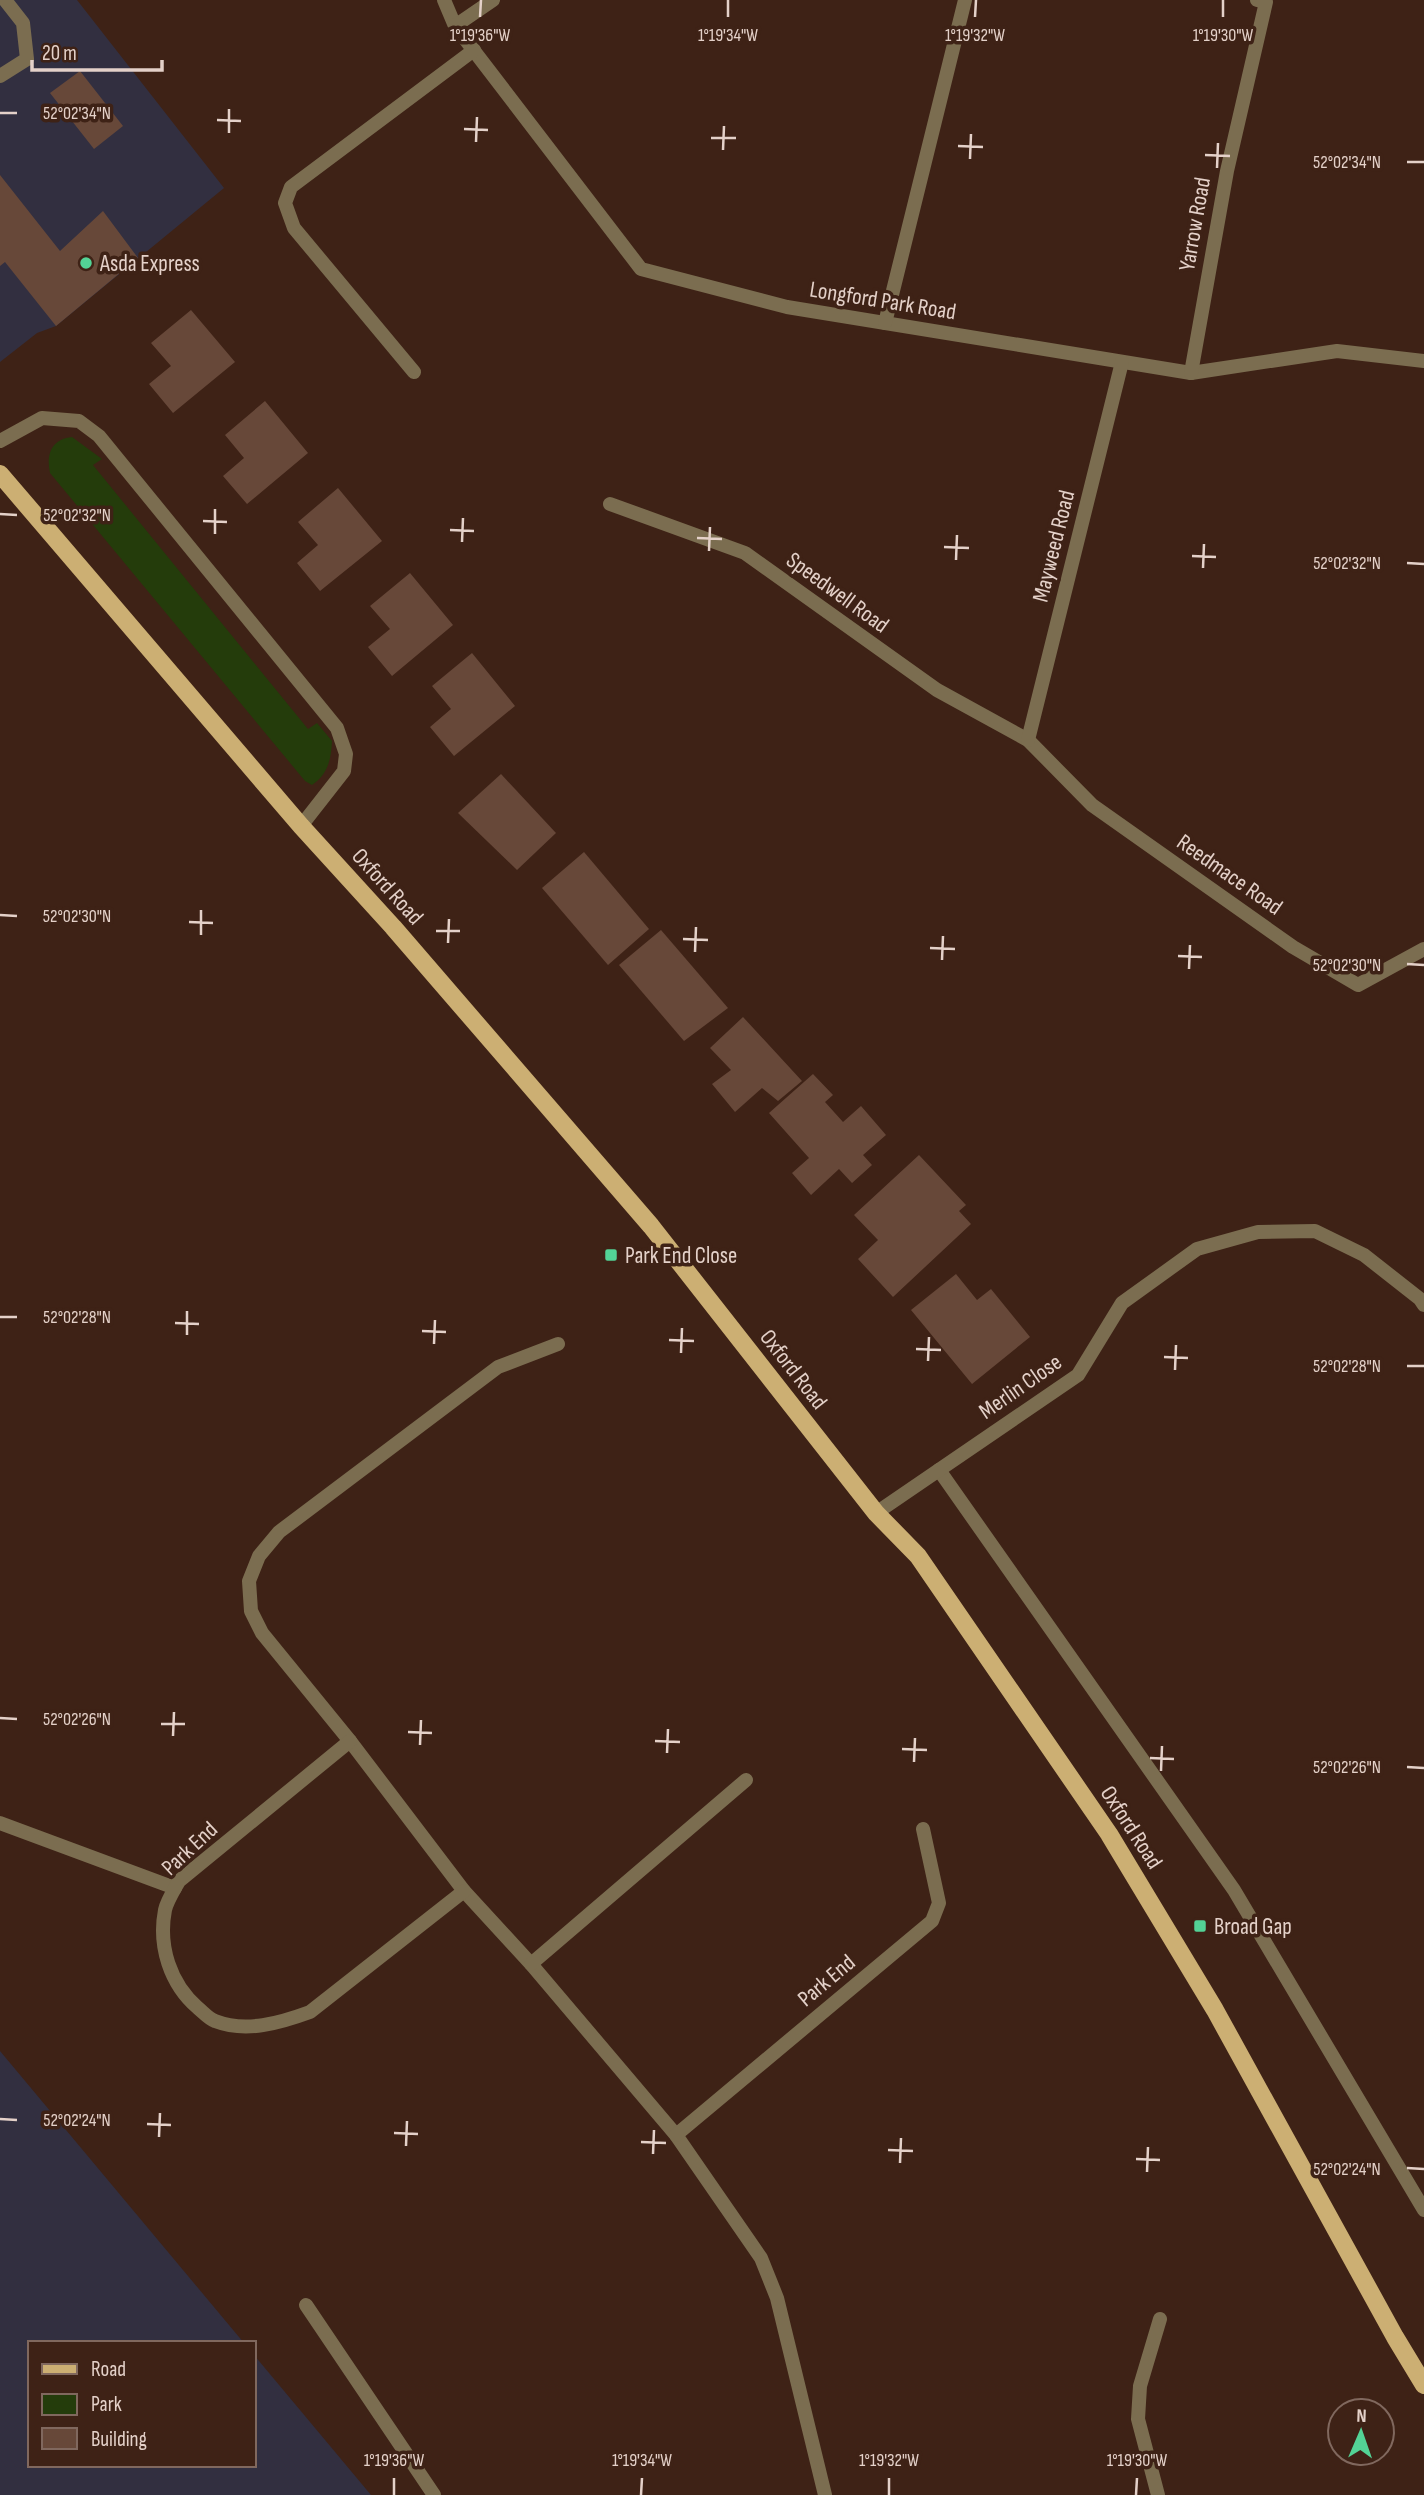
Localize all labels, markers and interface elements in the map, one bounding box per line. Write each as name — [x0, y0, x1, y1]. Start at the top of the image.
text: 1°19'36"W — [450, 25, 510, 46]
text: 1°19'34"W — [698, 25, 758, 46]
text: 1°19'32"W — [945, 25, 1005, 46]
text: 1°19'30"W — [1193, 25, 1254, 46]
scale bar — [32, 28, 161, 72]
text: 20 m — [42, 41, 77, 66]
text: 52°02'34"N — [43, 103, 111, 124]
text: 52°02'34"N — [1313, 152, 1381, 173]
street label: Yarrow Road — [1173, 175, 1217, 273]
place label: Asda Express — [99, 250, 200, 278]
marker: Asda Express — [78, 255, 94, 271]
street label: Longford Park Road — [808, 276, 958, 326]
street label: Mayweed Road — [1027, 487, 1081, 605]
text: 52°02'32"N — [43, 505, 111, 526]
street label: Speedwell Road — [781, 546, 894, 639]
text: 52°02'32"N — [1313, 553, 1381, 574]
street label: Reedmace Road — [1171, 828, 1288, 921]
street label: Oxford Road — [346, 843, 429, 931]
text: 52°02'30"N — [43, 906, 111, 927]
text: 52°02'30"N — [1313, 955, 1381, 976]
place label: Park End Close — [625, 1242, 737, 1270]
marker: Park End Close — [603, 1247, 619, 1263]
text: 52°02'28"N — [43, 1307, 111, 1328]
street label: Oxford Road — [753, 1324, 833, 1415]
street label: Merlin Close — [974, 1348, 1067, 1425]
text: 52°02'28"N — [1313, 1356, 1381, 1377]
text: 52°02'26"N — [43, 1709, 111, 1730]
text: 52°02'26"N — [1313, 1757, 1381, 1778]
street label: Oxford Road — [1094, 1781, 1168, 1874]
street label: Park End — [156, 1816, 223, 1882]
place label: Broad Gap — [1214, 1913, 1292, 1941]
marker: Broad Gap — [1192, 1918, 1208, 1934]
street label: Park End — [792, 1949, 861, 2013]
text: 52°02'24"N — [43, 2110, 111, 2131]
text: 52°02'24"N — [1313, 2159, 1381, 2180]
legend — [28, 2341, 256, 2467]
text: Road — [91, 2357, 126, 2382]
text: Park — [91, 2392, 122, 2417]
north arrow — [1326, 2397, 1396, 2467]
text: N — [1356, 2405, 1367, 2428]
text: Building — [91, 2427, 147, 2452]
text: 1°19'36"W — [364, 2450, 424, 2471]
text: 1°19'34"W — [612, 2450, 672, 2471]
text: 1°19'32"W — [859, 2450, 919, 2471]
text: 1°19'30"W — [1107, 2450, 1168, 2471]

